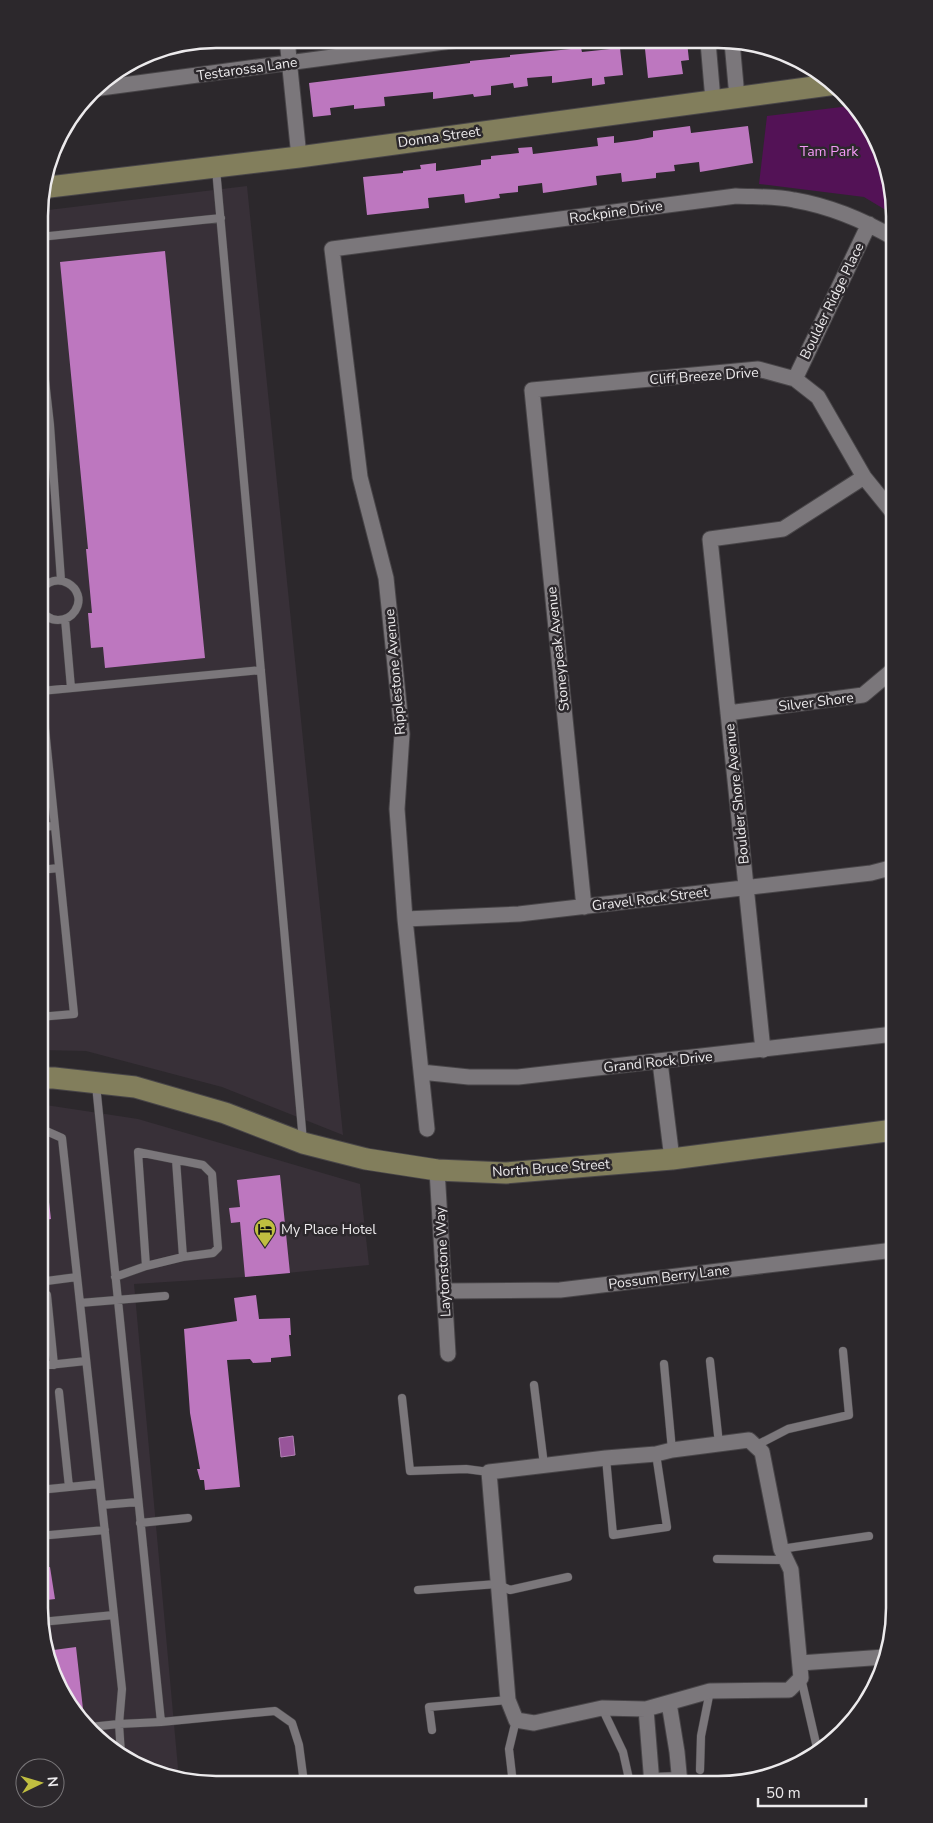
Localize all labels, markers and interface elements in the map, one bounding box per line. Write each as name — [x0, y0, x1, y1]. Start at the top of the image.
street label: Testarossa Lane — [195, 53, 299, 85]
street label: Donna Street — [396, 122, 482, 152]
park label: Tam Park — [800, 142, 859, 161]
street label: Rockpine Drive — [568, 196, 664, 228]
street label: Boulder Ridge Place — [795, 239, 869, 363]
street label: Cliff Breeze Drive — [649, 363, 759, 389]
street label: Stoneypeak Avenue — [542, 586, 574, 712]
street label: Ripplestone Avenue — [380, 608, 410, 736]
street label: Silver Shore — [777, 688, 855, 716]
street label: Boulder Shore Avenue — [720, 723, 754, 865]
street label: Gravel Rock Street — [591, 882, 709, 916]
street label: Grand Rock Drive — [603, 1047, 713, 1077]
street label: North Bruce Street — [492, 1154, 611, 1182]
street label: Laytonstone Way — [431, 1206, 455, 1318]
hotel icon: My Place Hotel — [253, 1217, 277, 1248]
place label: My Place Hotel — [281, 1220, 377, 1239]
street label: Possum Berry Lane — [607, 1260, 731, 1294]
north arrow — [15, 1758, 65, 1808]
text: N — [43, 1776, 62, 1788]
scale bar — [758, 1776, 866, 1808]
text: 50 m — [766, 1783, 801, 1803]

